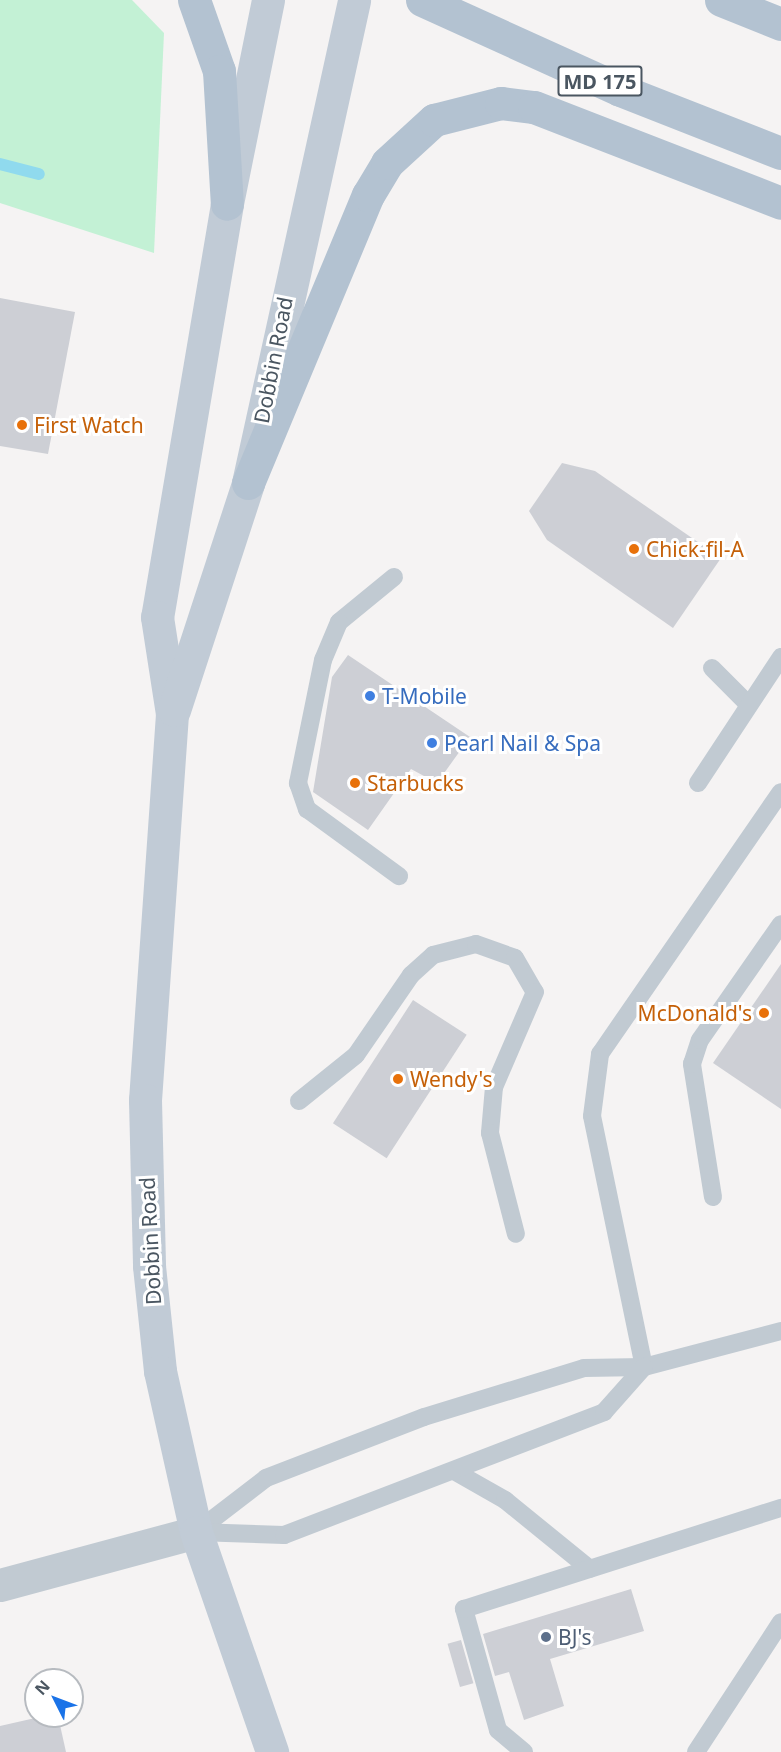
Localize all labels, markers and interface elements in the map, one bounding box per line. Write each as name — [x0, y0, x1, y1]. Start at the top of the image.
road number: MD 175 — [556, 64, 644, 98]
street label: Dobbin Road — [248, 295, 298, 425]
place label: First Watch — [34, 412, 144, 438]
marker: First Watch — [15, 418, 29, 432]
place label: Chick-fil-A — [646, 536, 744, 562]
marker: Chick-fil-A — [627, 542, 641, 556]
place label: T-Mobile — [382, 683, 467, 709]
marker: T-Mobile — [363, 689, 377, 703]
place label: Pearl Nail & Spa — [444, 730, 601, 756]
marker: Pearl Nail & Spa — [425, 736, 439, 750]
place label: Starbucks — [367, 770, 464, 796]
marker: Starbucks — [348, 776, 362, 790]
place label: McDonald's — [638, 1000, 752, 1026]
marker: McDonald's — [757, 1006, 771, 1020]
place label: Wendy's — [410, 1066, 493, 1092]
marker: Wendy's — [391, 1072, 405, 1086]
street label: Dobbin Road — [134, 1176, 166, 1306]
place label: BJ's — [558, 1624, 592, 1650]
marker: BJ's — [539, 1630, 553, 1644]
north arrow — [24, 1668, 84, 1728]
text: N — [30, 1675, 55, 1699]

